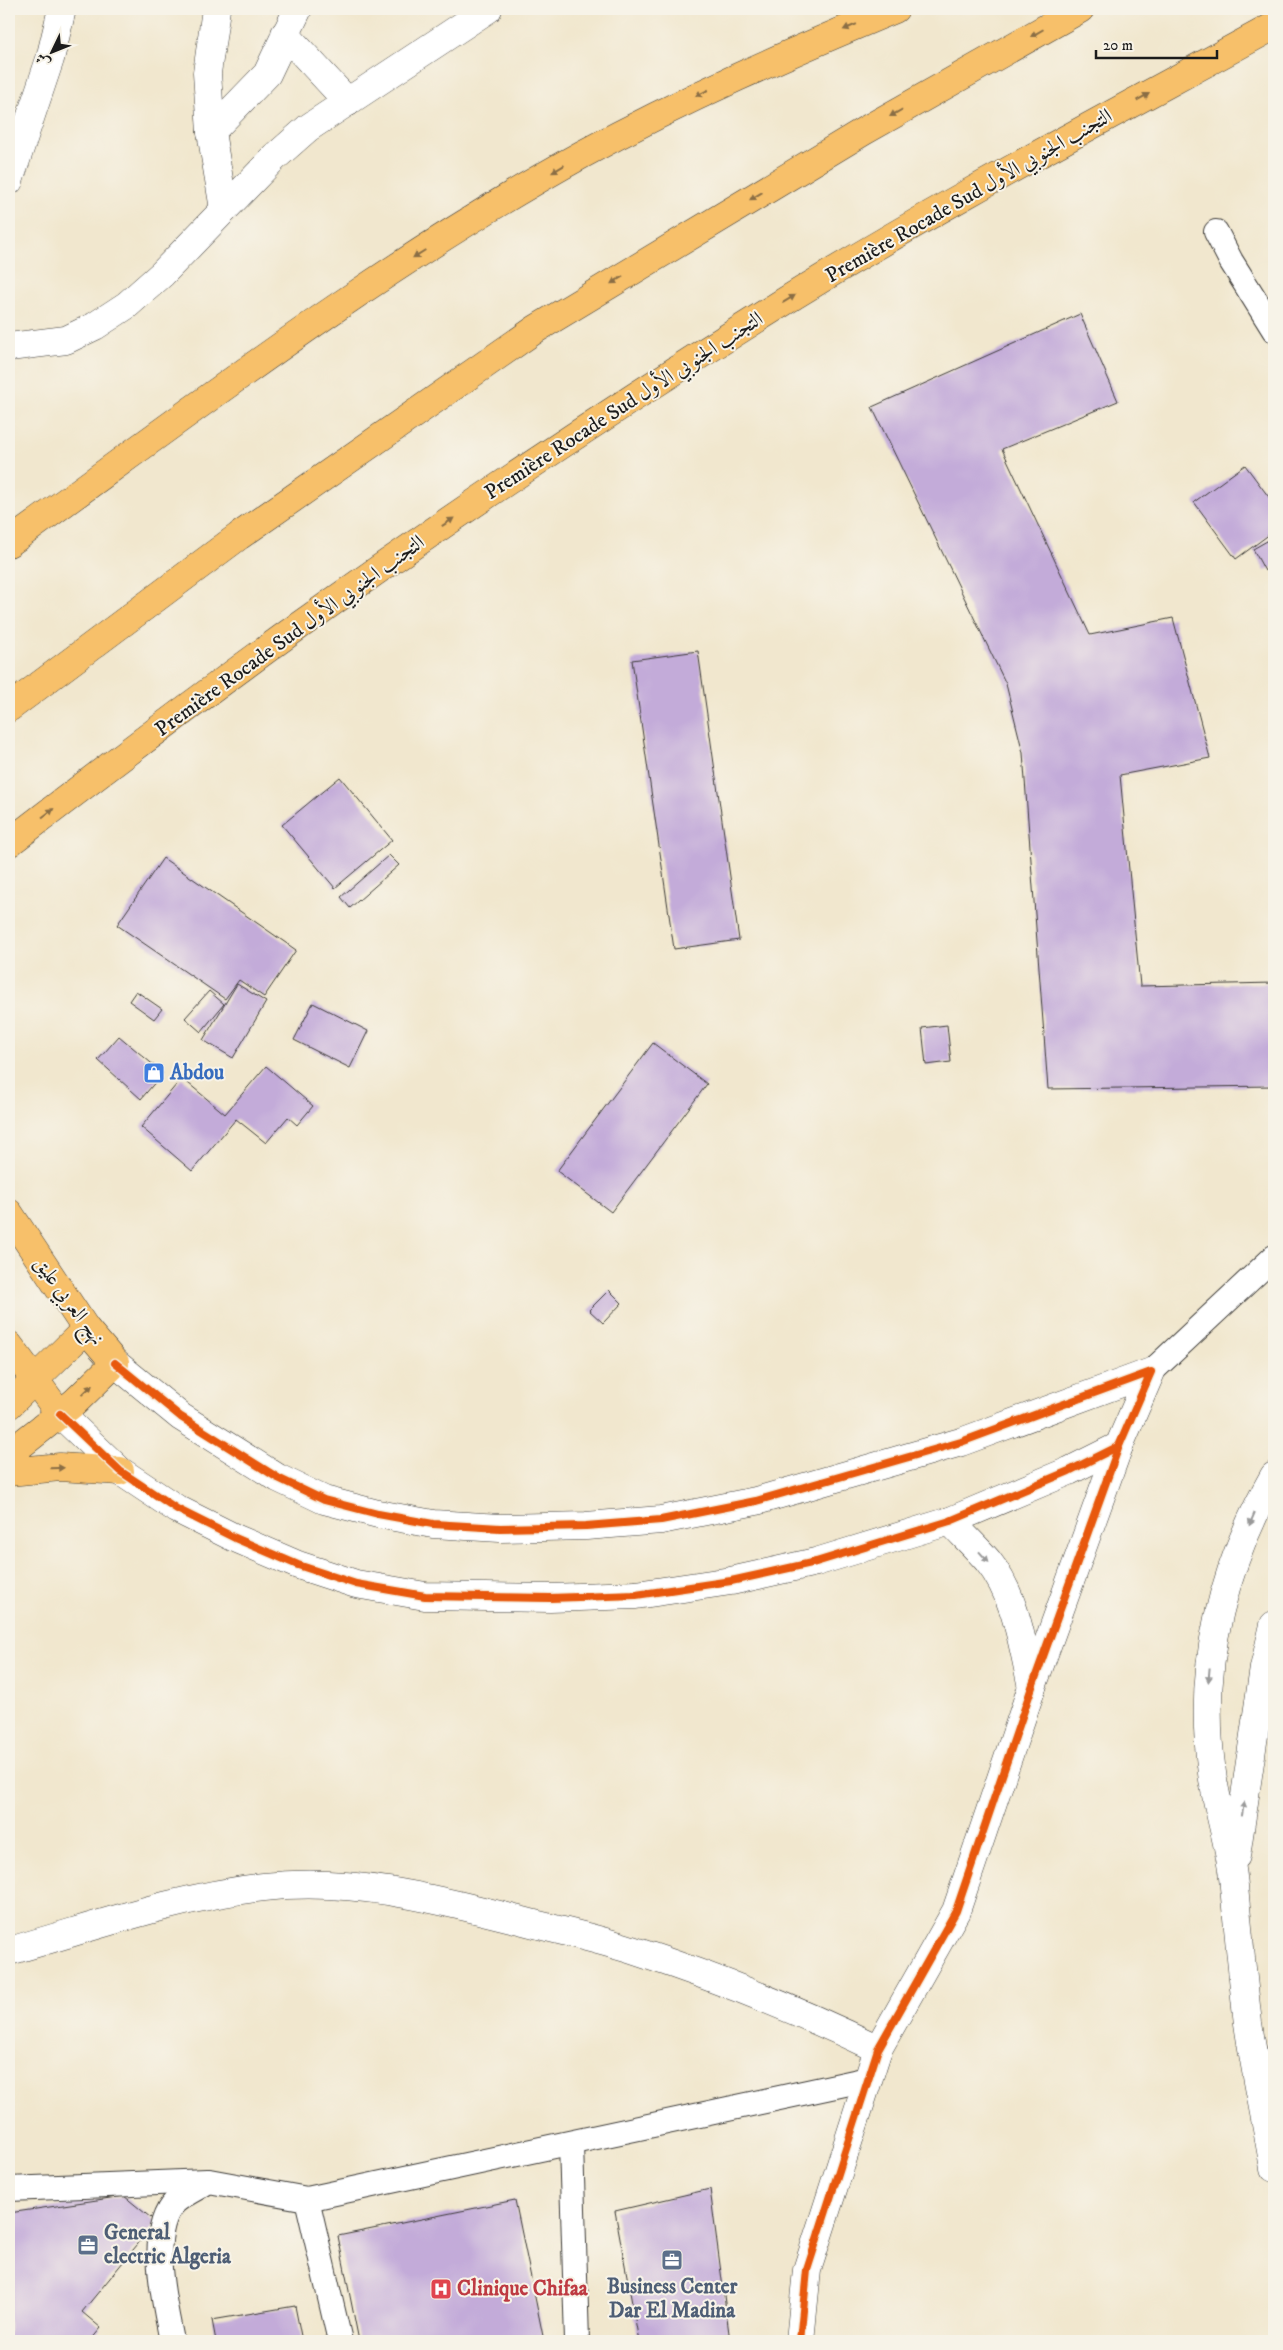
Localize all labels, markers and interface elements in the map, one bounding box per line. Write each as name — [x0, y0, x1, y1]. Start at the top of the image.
one-way arrow — [843, 24, 857, 32]
north arrow — [28, 28, 78, 78]
one-way arrow — [1031, 28, 1044, 37]
scale bar — [1096, 28, 1217, 60]
text: 20 m — [1103, 36, 1133, 55]
text: ش — [32, 49, 55, 71]
one-way arrow — [695, 89, 709, 97]
one-way arrow — [1136, 93, 1150, 101]
street label: Première Rocade Sud التجنب الجنوبي الأول — [820, 100, 1118, 292]
one-way arrow — [889, 109, 904, 117]
one-way arrow — [550, 165, 565, 173]
one-way arrow — [750, 191, 763, 200]
one-way arrow — [413, 249, 426, 258]
one-way arrow — [611, 275, 624, 284]
one-way arrow — [782, 295, 795, 304]
street label: Première Rocade Sud التجنب الجنوبي الأول — [478, 304, 770, 508]
one-way arrow — [441, 517, 455, 527]
street label: Première Rocade Sud التجنب الجنوبي الأول — [148, 527, 432, 745]
one-way arrow — [41, 808, 55, 818]
place label: Abdou — [169, 1060, 224, 1086]
shop icon: Abdou — [142, 1061, 166, 1085]
street label: نهج العربي عليق — [24, 1251, 110, 1354]
one-way arrow — [81, 1384, 93, 1396]
one-way arrow — [49, 1463, 65, 1471]
one-way arrow — [1247, 1512, 1255, 1526]
one-way arrow — [978, 1550, 989, 1563]
one-way arrow — [1205, 1667, 1213, 1683]
one-way arrow — [1239, 1801, 1247, 1817]
place label: General electric Algeria — [104, 2220, 232, 2270]
office icon: General electric Algeria — [76, 2233, 100, 2257]
office icon: Business Center Dar El Madina — [660, 2248, 684, 2272]
place label: Business Center Dar El Madina — [607, 2274, 739, 2324]
place label: Clinique Chifaa — [457, 2276, 589, 2302]
hospital icon: Clinique Chifaa — [429, 2277, 453, 2301]

